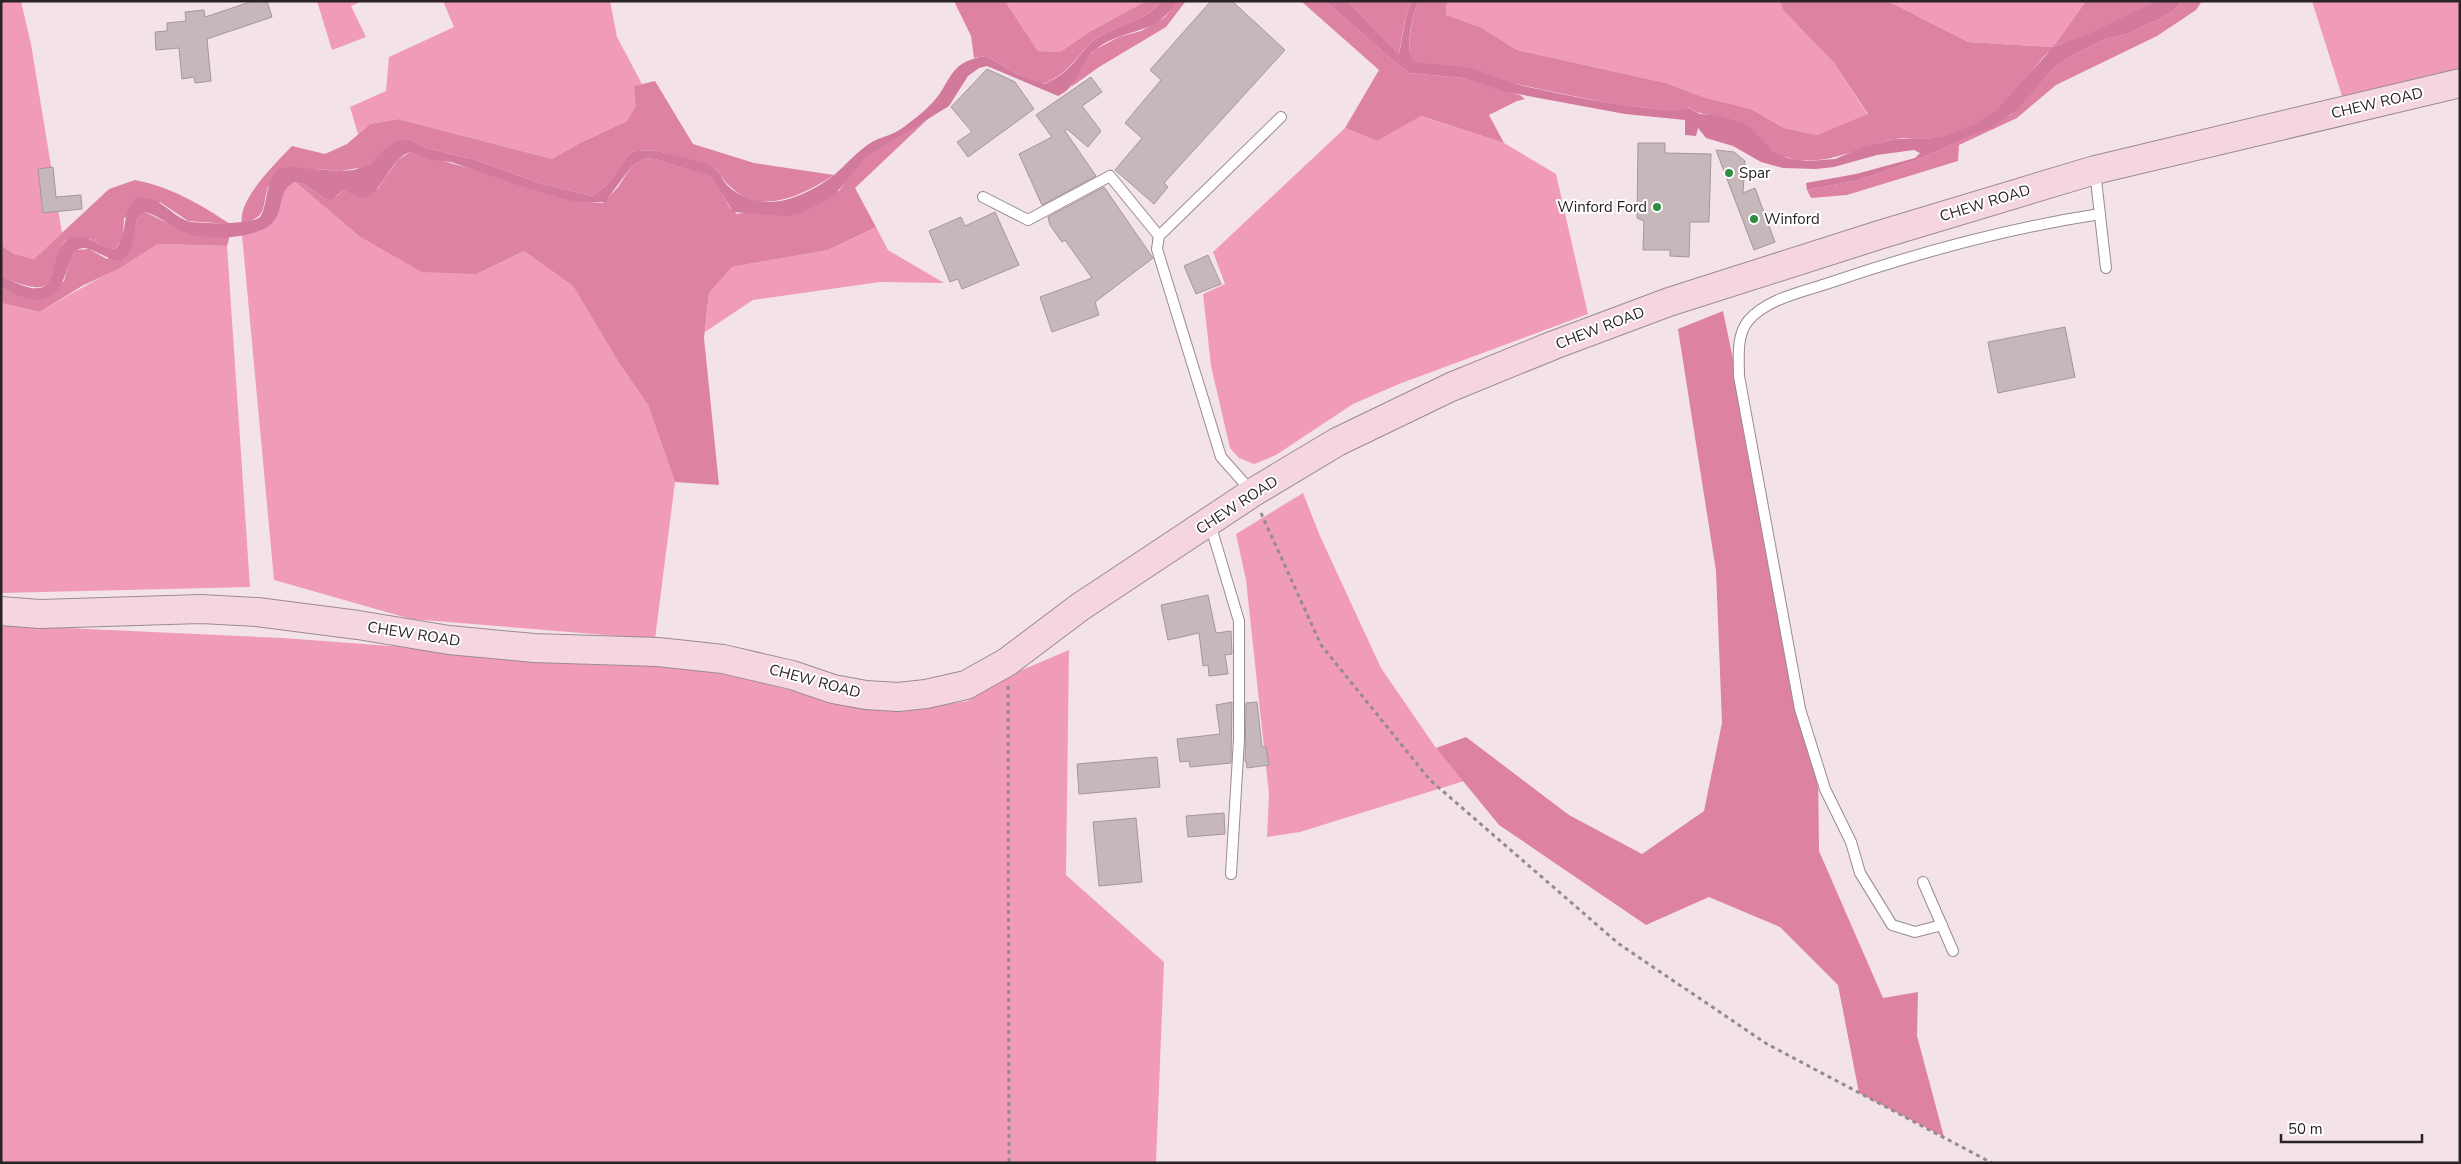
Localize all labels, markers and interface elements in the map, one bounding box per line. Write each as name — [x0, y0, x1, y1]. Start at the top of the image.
street label: CHEW ROAD — [2329, 83, 2425, 123]
place label: Spar — [1739, 163, 1771, 183]
marker: Spar — [1723, 167, 1735, 179]
street label: CHEW ROAD — [1937, 180, 2033, 226]
place label: Winford Ford — [1557, 197, 1647, 217]
marker: Winford Ford — [1651, 201, 1663, 213]
place label: Winford — [1764, 209, 1820, 229]
marker: Winford — [1748, 213, 1760, 225]
street label: CHEW ROAD — [1553, 302, 1647, 354]
street label: CHEW ROAD — [1192, 471, 1282, 539]
street label: CHEW ROAD — [366, 617, 462, 651]
street label: CHEW ROAD — [767, 659, 863, 703]
scale bar — [2281, 1112, 2422, 1144]
text: 50 m — [2288, 1119, 2323, 1139]

